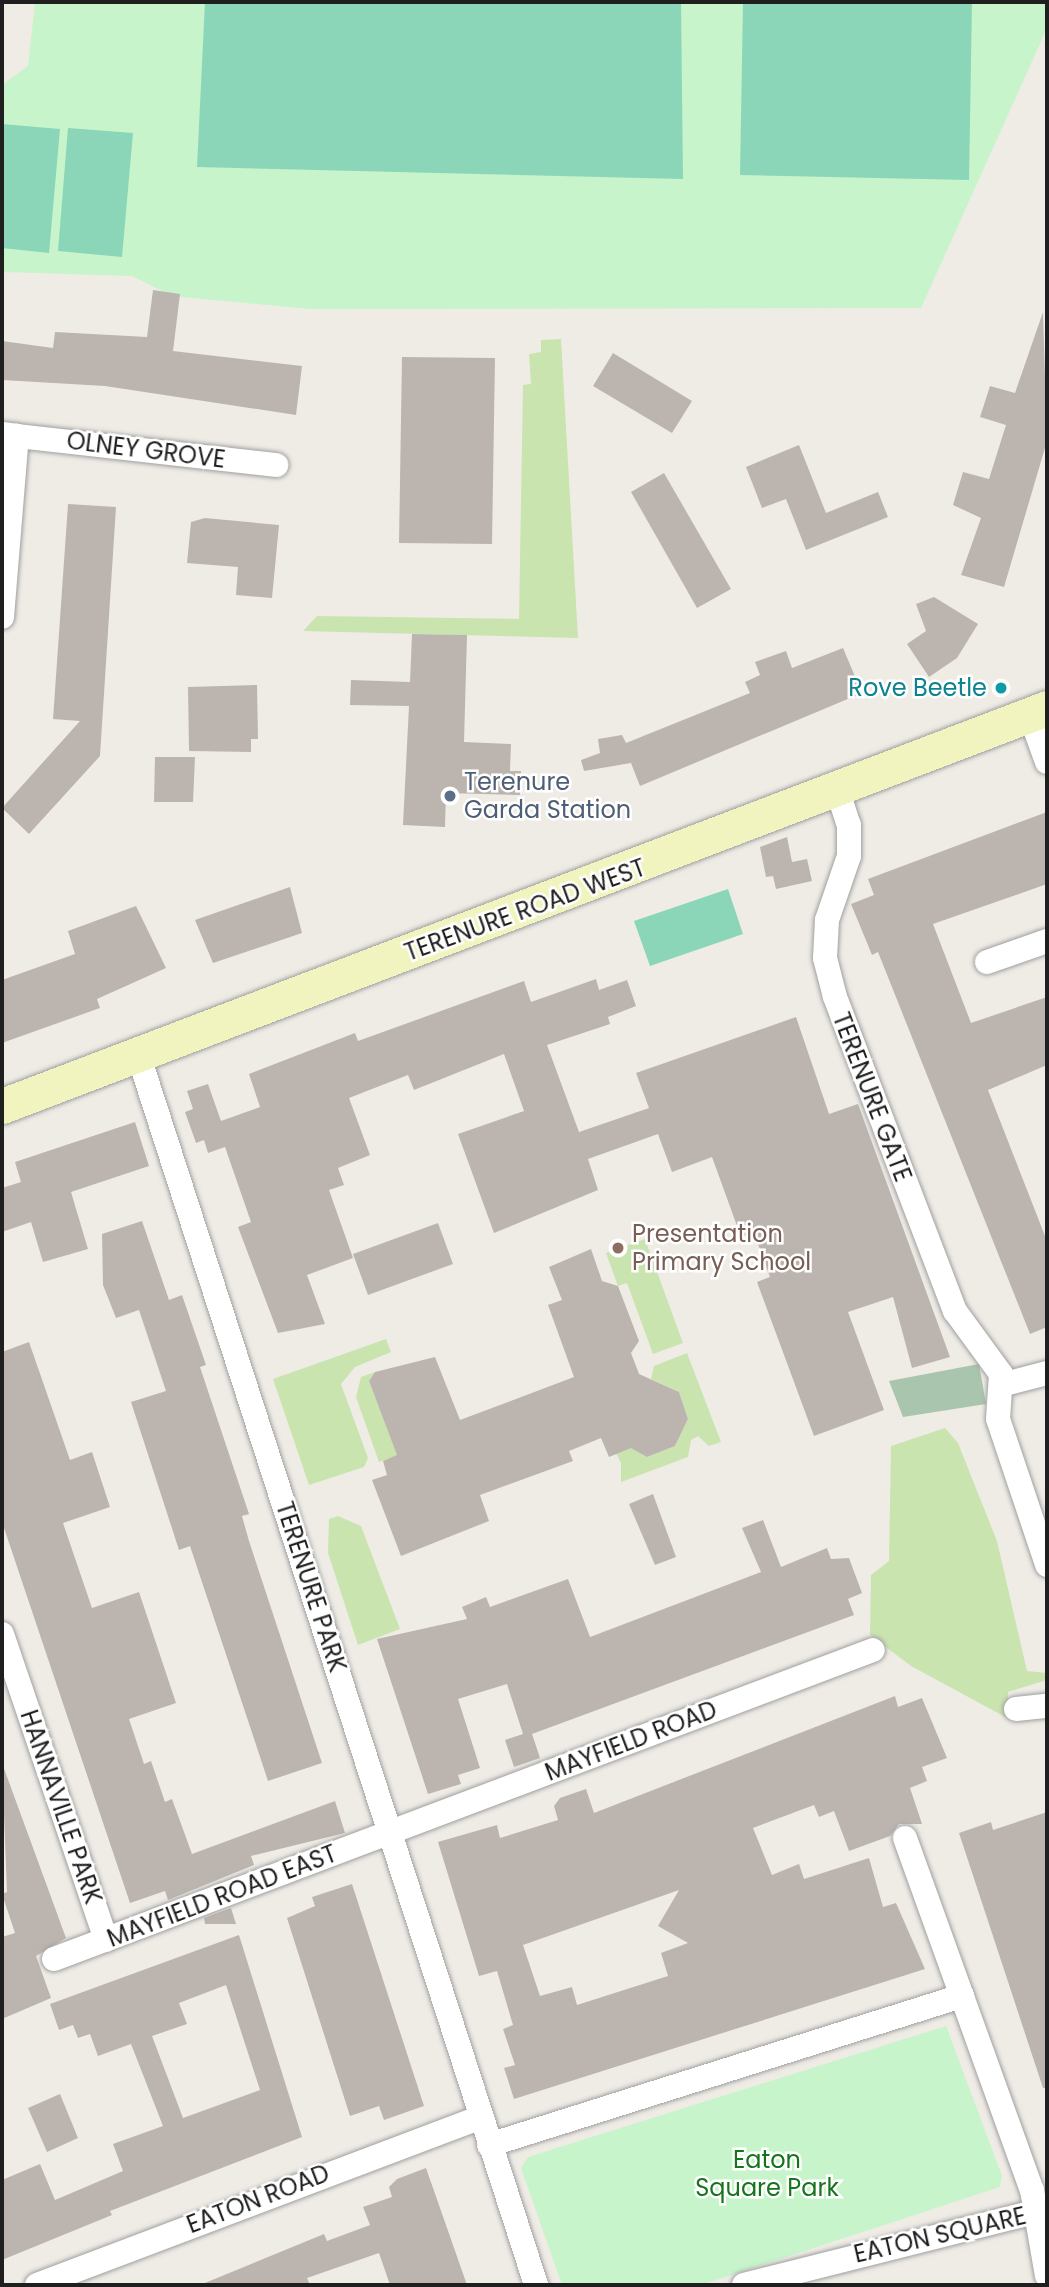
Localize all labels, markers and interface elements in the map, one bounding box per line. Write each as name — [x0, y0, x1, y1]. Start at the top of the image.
street label: OLNEY GROVE — [65, 426, 227, 474]
place label: Rove Beetle — [848, 674, 987, 702]
marker: Rove Beetle — [993, 680, 1009, 696]
place label: Terenure Garda Station — [464, 768, 631, 824]
marker: Terenure Garda Station — [442, 788, 458, 804]
street label: TERENURE ROAD WEST — [401, 853, 649, 967]
street label: TERENURE GATE — [827, 1008, 917, 1186]
place label: Presentation Primary School — [632, 1220, 811, 1276]
marker: Presentation Primary School — [610, 1240, 626, 1256]
street label: TERENURE PARK — [270, 1498, 352, 1676]
street label: MAYFIELD ROAD — [541, 1695, 721, 1787]
street label: HANNAVILLE PARK — [14, 1706, 108, 1908]
street label: MAYFIELD ROAD EAST — [103, 1839, 341, 1953]
park label: Eaton Square Park — [695, 2146, 839, 2202]
street label: EATON ROAD — [183, 2159, 333, 2239]
street label: EATON SQUARE — [851, 2201, 1029, 2269]

